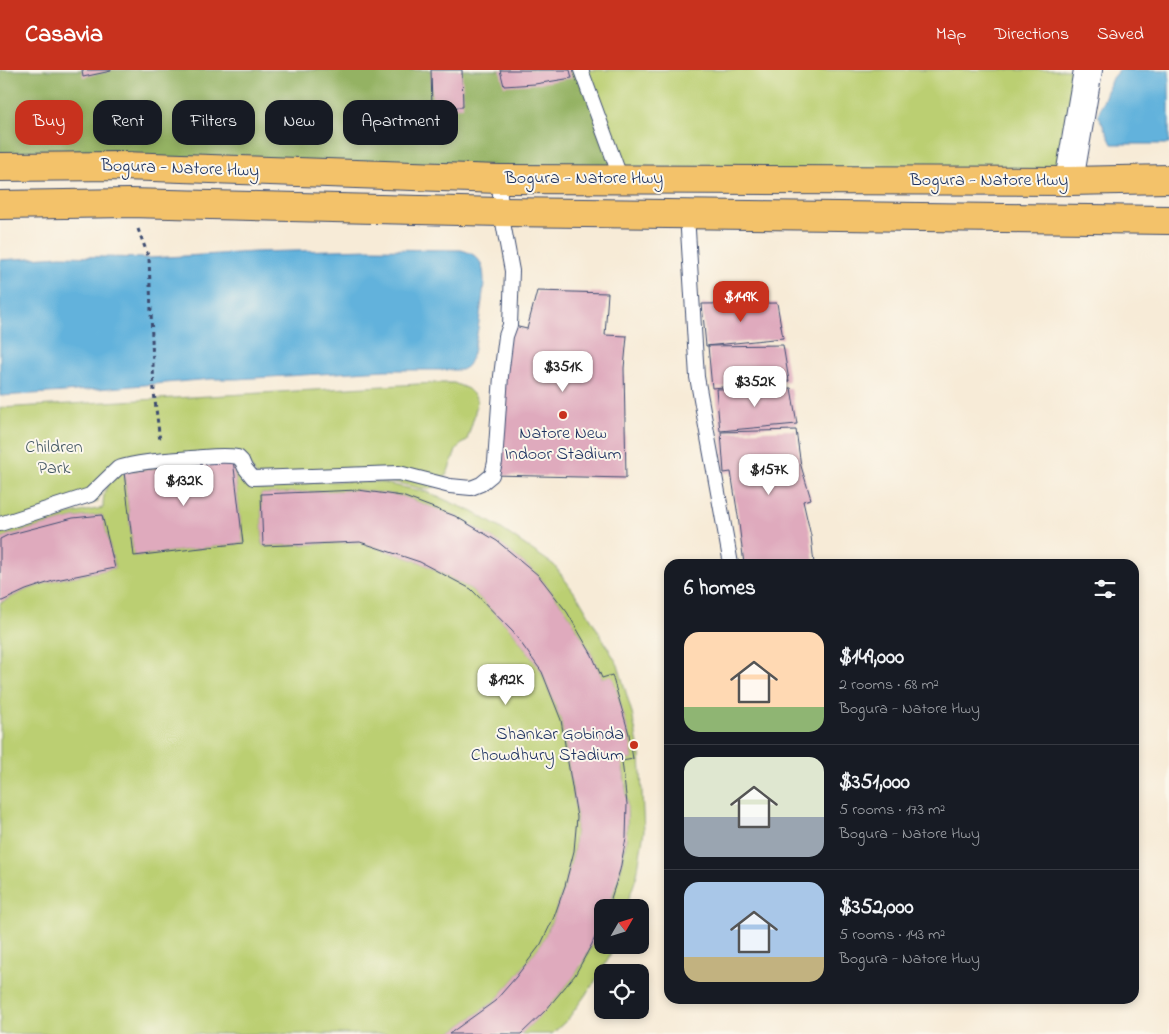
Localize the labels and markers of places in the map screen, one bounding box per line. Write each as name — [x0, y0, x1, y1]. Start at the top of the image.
pin: $149K — [706, 280, 776, 323]
pin: $351K — [528, 350, 598, 393]
pin: $352K — [720, 366, 790, 408]
marker: Natore New Indoor Stadium — [557, 409, 569, 421]
place label: Natore New Indoor Stadium — [505, 421, 621, 468]
pin: $157K — [734, 454, 804, 496]
pin: $132K — [149, 464, 219, 507]
pin: $192K — [471, 664, 541, 706]
place label: Shankar Gobinda Chowdhury Stadium — [471, 722, 624, 769]
marker: Shankar Gobinda Chowdhury Stadium — [628, 739, 640, 751]

